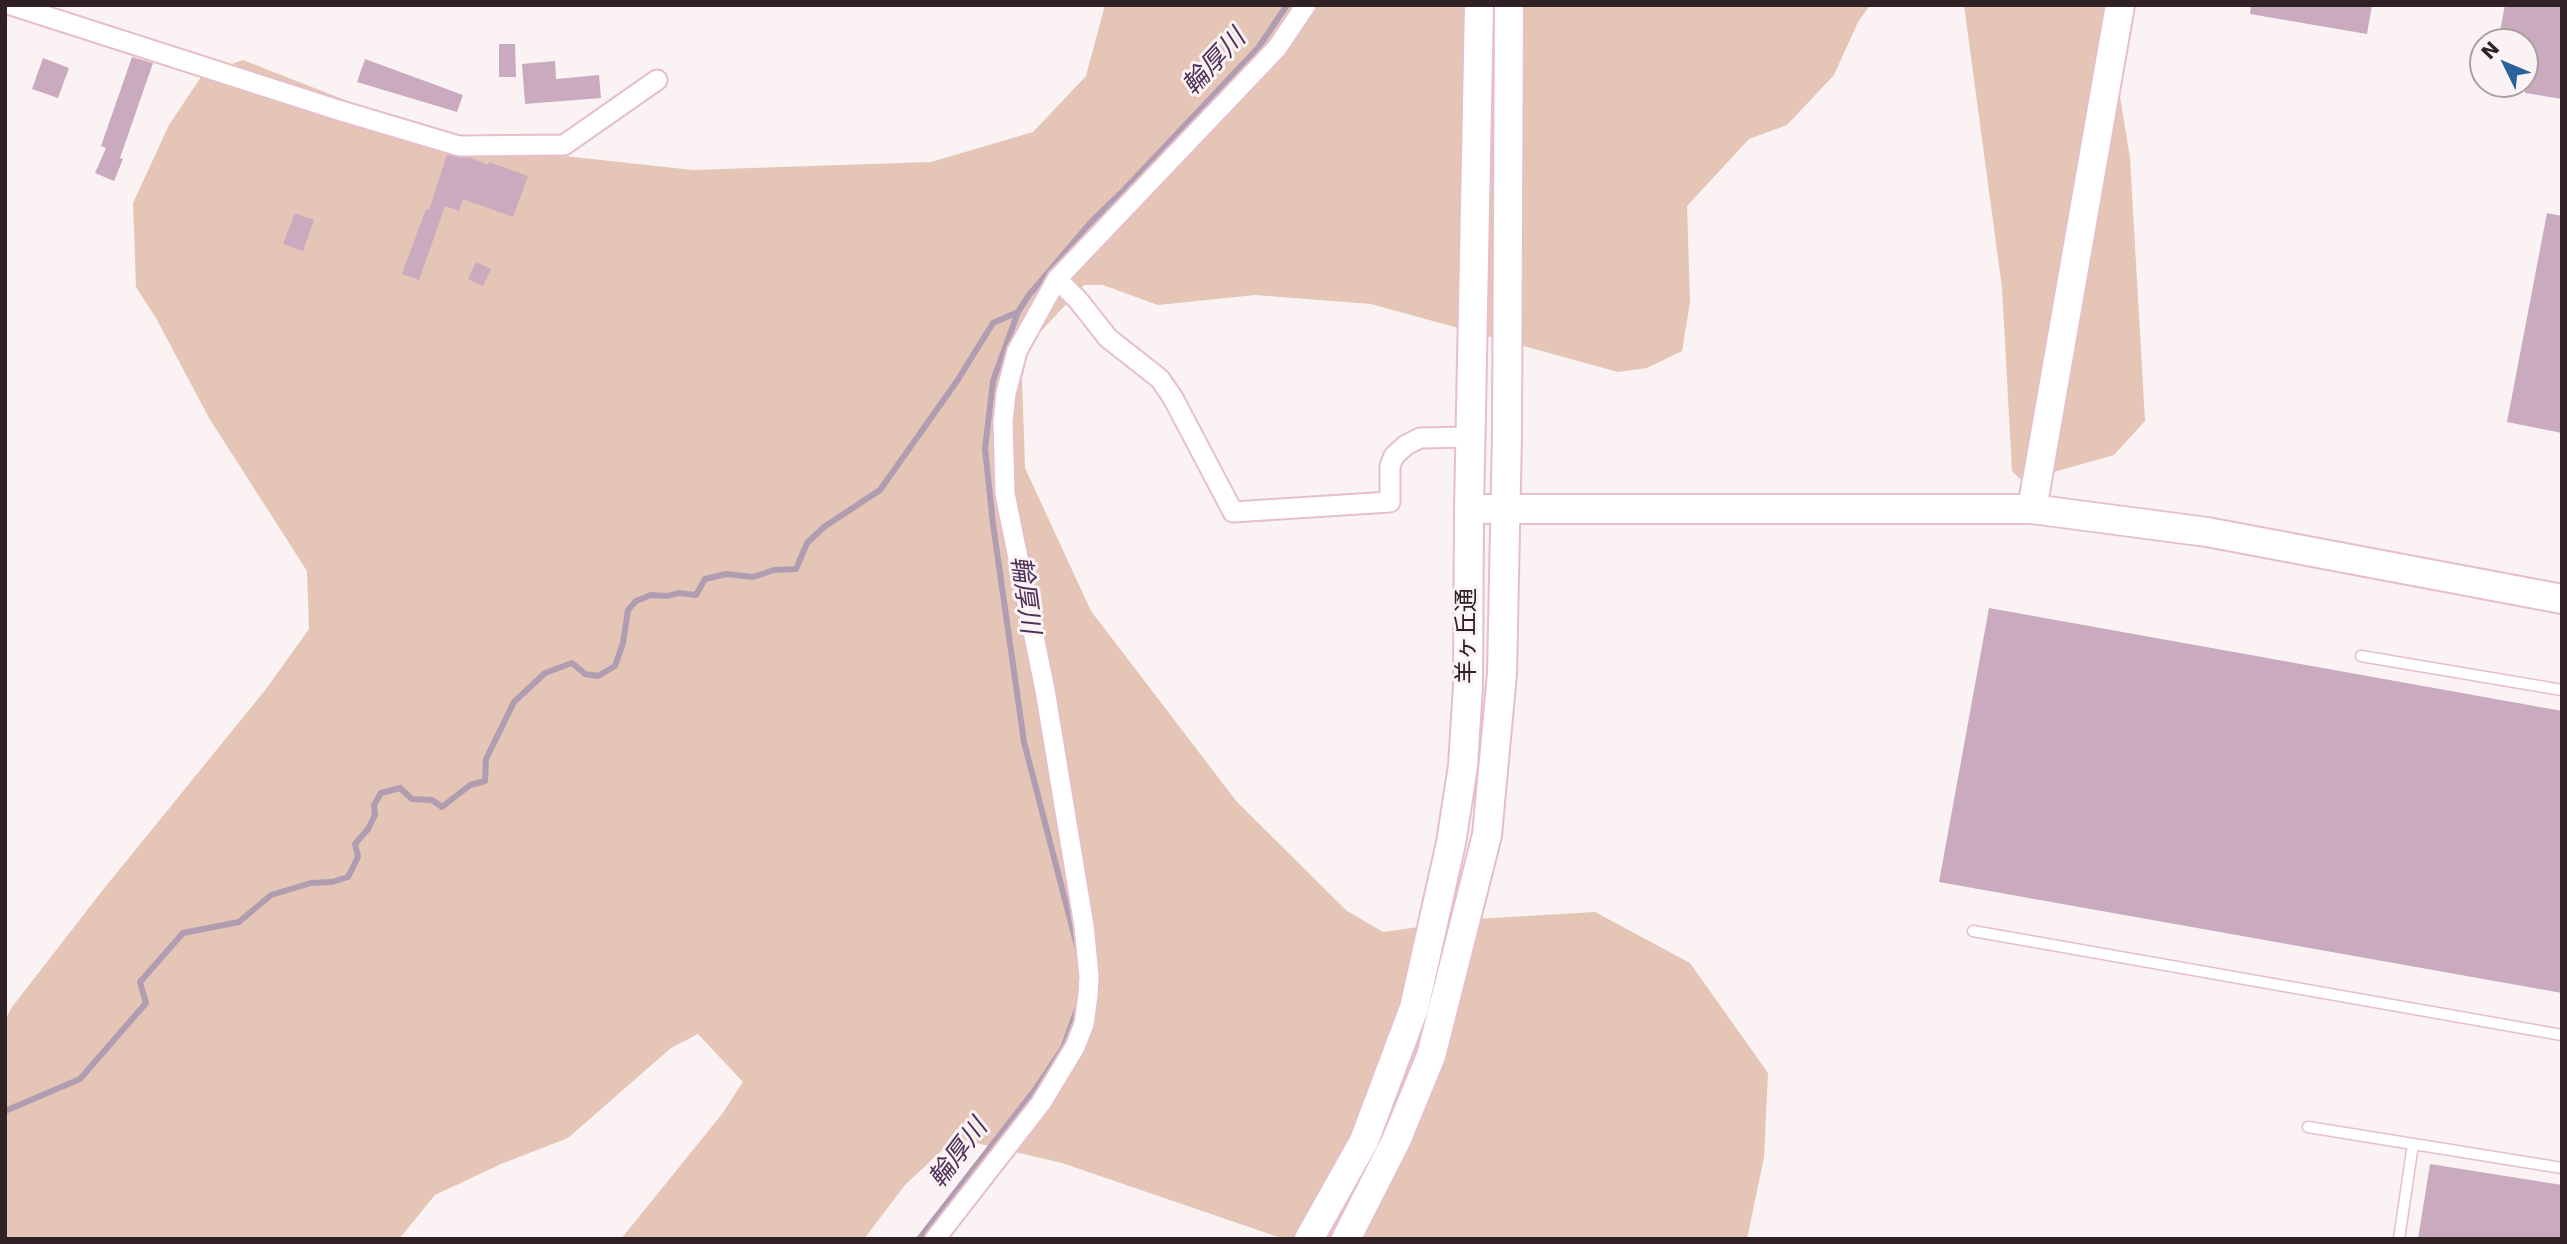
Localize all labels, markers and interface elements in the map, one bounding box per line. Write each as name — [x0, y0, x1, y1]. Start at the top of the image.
water label: 輪厚川 — [1177, 24, 1253, 102]
north arrow — [2469, 28, 2539, 98]
text: N — [2477, 37, 2504, 63]
water label: 輪厚川 — [1003, 554, 1045, 636]
street label: 羊ヶ丘通 — [1454, 588, 1482, 684]
water label: 輪厚川 — [923, 1113, 995, 1195]

